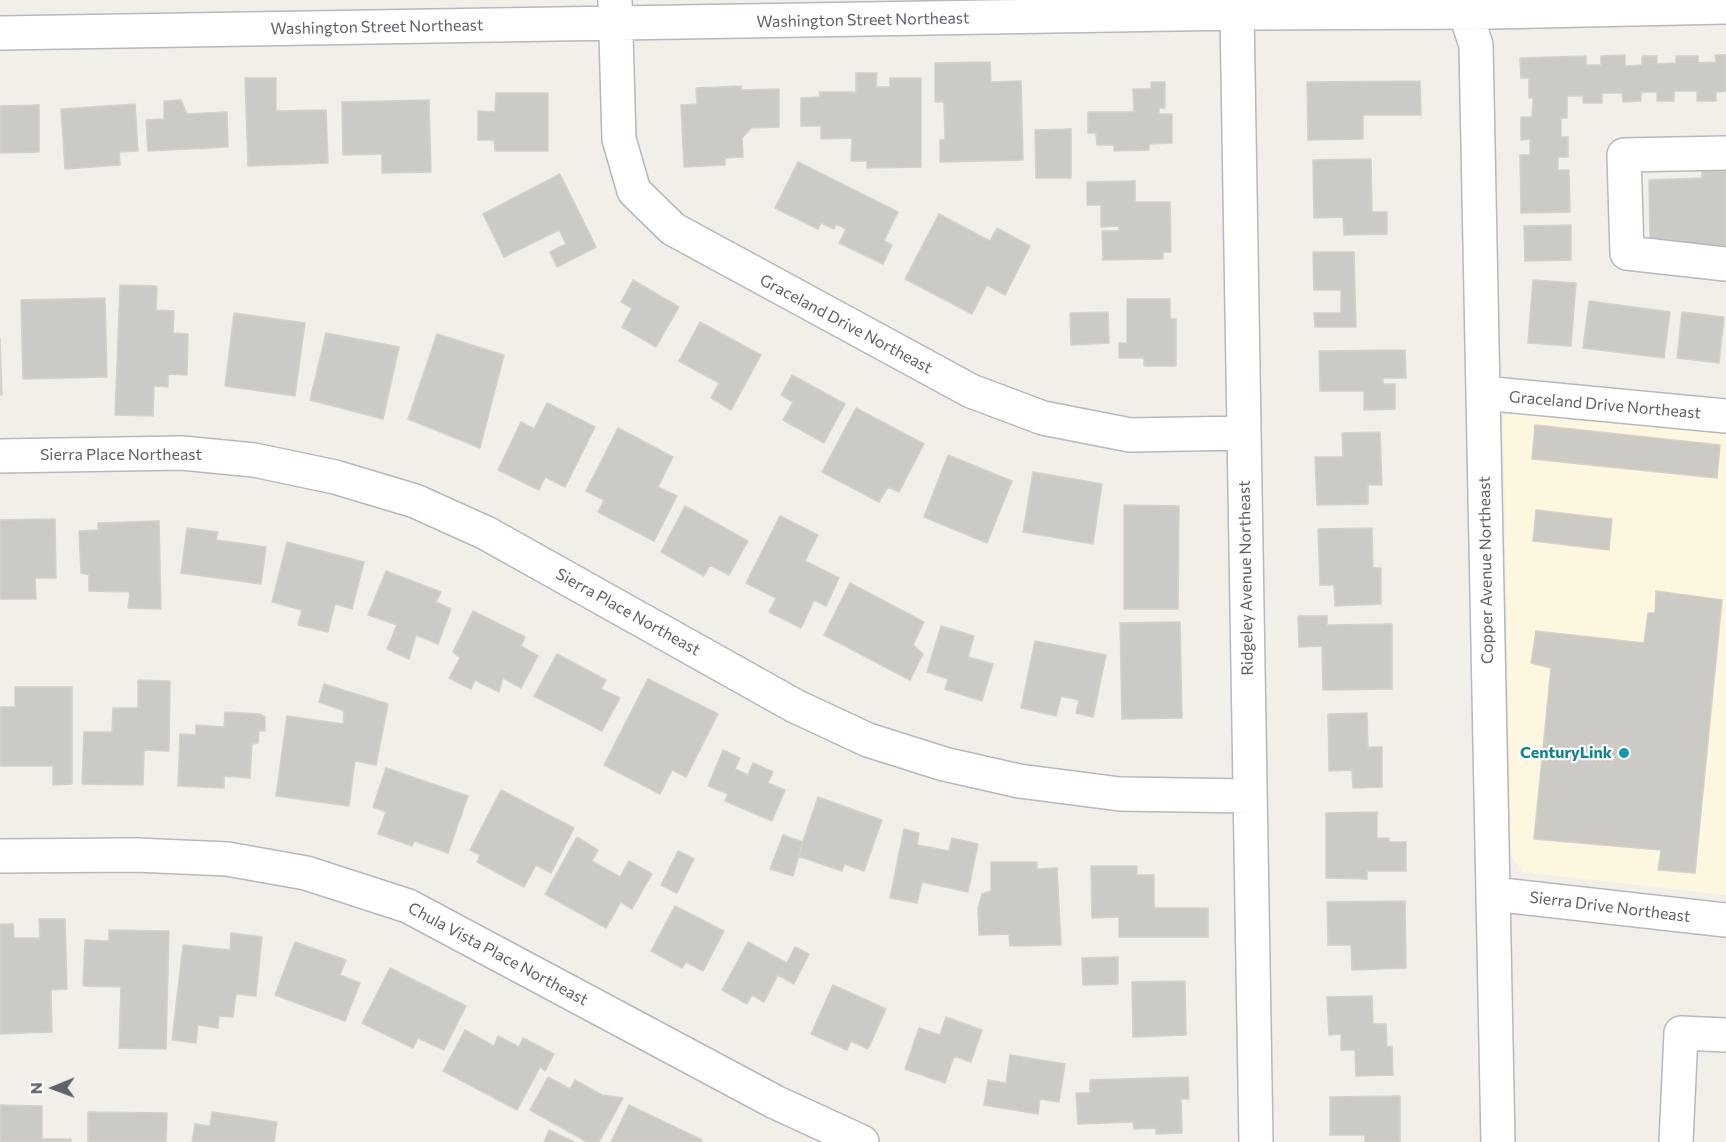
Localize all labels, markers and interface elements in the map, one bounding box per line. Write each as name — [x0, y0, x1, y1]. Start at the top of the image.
street label: Washington Street Northeast — [756, 9, 970, 31]
street label: Washington Street Northeast — [270, 16, 484, 38]
street label: Graceland Drive Northeast — [756, 270, 936, 378]
street label: Graceland Drive Northeast — [1508, 387, 1702, 423]
street label: Sierra Place Northeast — [40, 445, 202, 465]
street label: Copper Avenue Northeast — [1475, 476, 1497, 664]
street label: Ridgeley Avenue Northeast — [1235, 480, 1257, 676]
street label: Sierra Place Northeast — [552, 564, 704, 660]
place label: CenturyLink — [1520, 743, 1612, 763]
marker: CenturyLink — [1617, 746, 1631, 760]
street label: Sierra Drive Northeast — [1528, 888, 1692, 926]
street label: Chula Vista Place Northeast — [405, 898, 591, 1010]
north arrow — [24, 1058, 84, 1118]
text: N — [26, 1082, 45, 1094]

